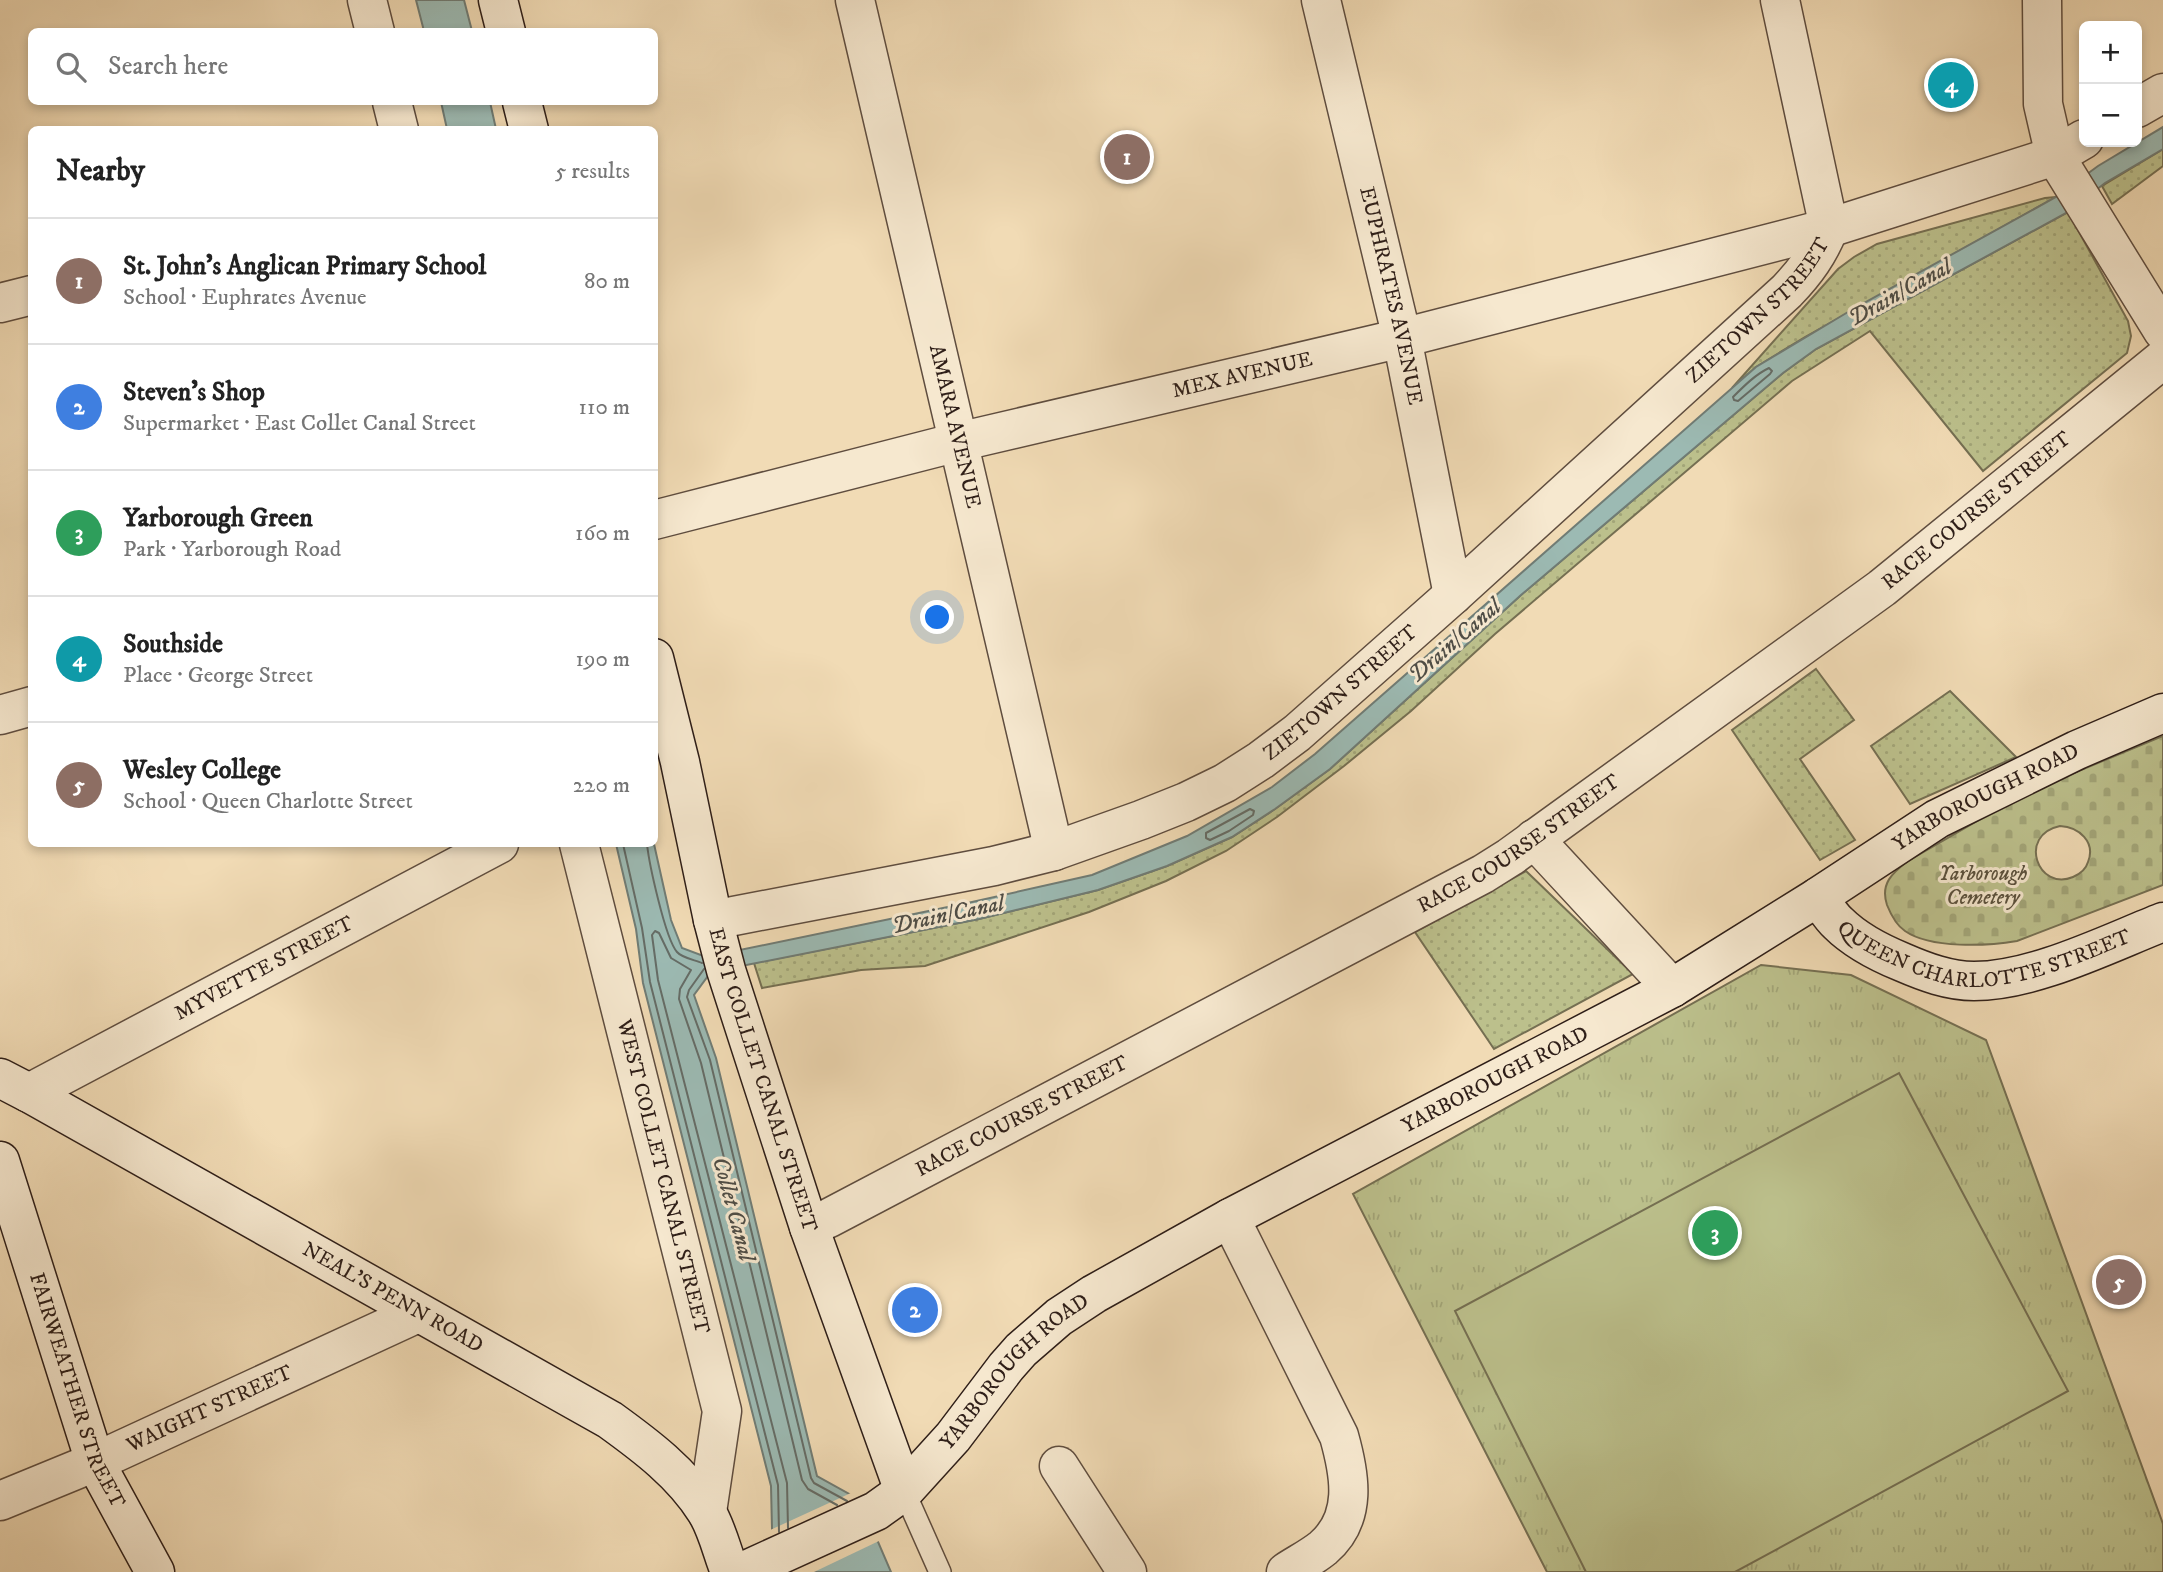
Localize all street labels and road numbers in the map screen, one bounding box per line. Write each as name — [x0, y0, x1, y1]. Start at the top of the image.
street label: EUPHRATES AVENUE — [1353, 184, 1428, 407]
street label: ZIETOWN STREET — [1681, 233, 1836, 389]
street label: AMARA AVENUE — [923, 342, 986, 511]
street label: MEX AVENUE — [1170, 346, 1315, 404]
street label: RACE COURSE STREET — [1877, 426, 2077, 596]
street label: ZIETOWN STREET — [1258, 619, 1423, 767]
street label: YARBOROUGH ROAD — [1888, 738, 2084, 857]
street label: RACE COURSE STREET — [1413, 769, 1625, 919]
street label: QUEEN CHARLOTTE STREET — [1831, 903, 2143, 945]
street label: MYVETTE STREET — [170, 910, 358, 1027]
street label: EAST COLLET CANAL STREET — [703, 925, 823, 1235]
street label: WEST COLLET CANAL STREET — [610, 1016, 715, 1337]
street label: YARBOROUGH ROAD — [1397, 1021, 1593, 1139]
street label: RACE COURSE STREET — [911, 1050, 1133, 1183]
street label: NEAL'S PENN ROAD — [298, 1236, 488, 1359]
street label: FAIRWEATHER STREET — [23, 1269, 131, 1513]
street label: YARBOROUGH ROAD — [935, 1288, 1094, 1455]
street label: WAIGHT STREET — [122, 1360, 297, 1459]

